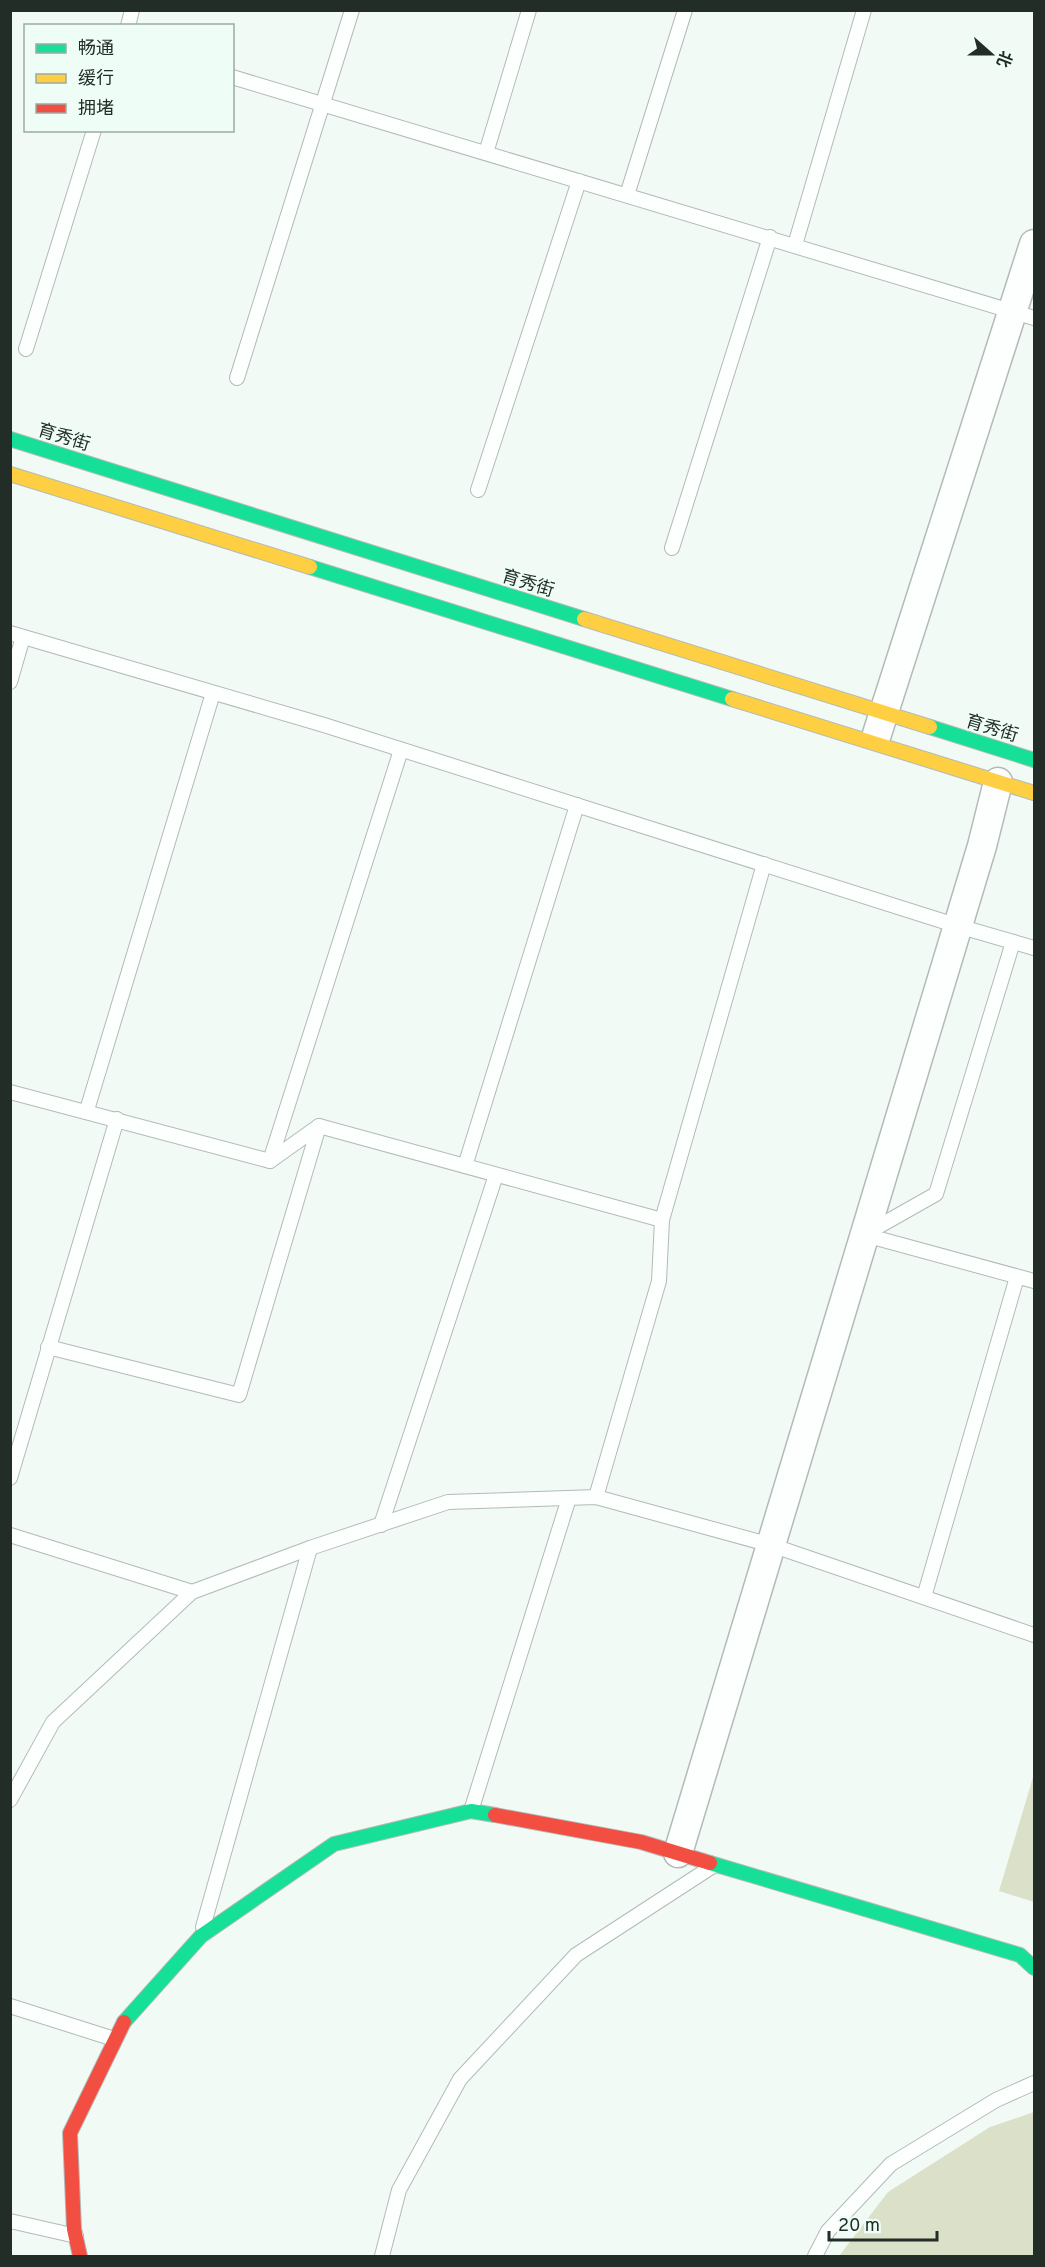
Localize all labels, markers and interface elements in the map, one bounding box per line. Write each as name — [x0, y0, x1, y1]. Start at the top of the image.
legend — [24, 24, 234, 132]
north arrow — [961, 24, 1021, 84]
text: 畅通 — [78, 38, 114, 61]
text: 北 — [991, 48, 1015, 70]
text: 缓行 — [78, 68, 114, 91]
text: 拥堵 — [78, 98, 114, 121]
street label: 育秀街 — [34, 420, 93, 457]
street label: 育秀街 — [498, 566, 557, 603]
street label: 育秀街 — [962, 711, 1021, 748]
scale bar — [829, 2204, 937, 2242]
text: 20 m — [838, 2215, 880, 2238]

